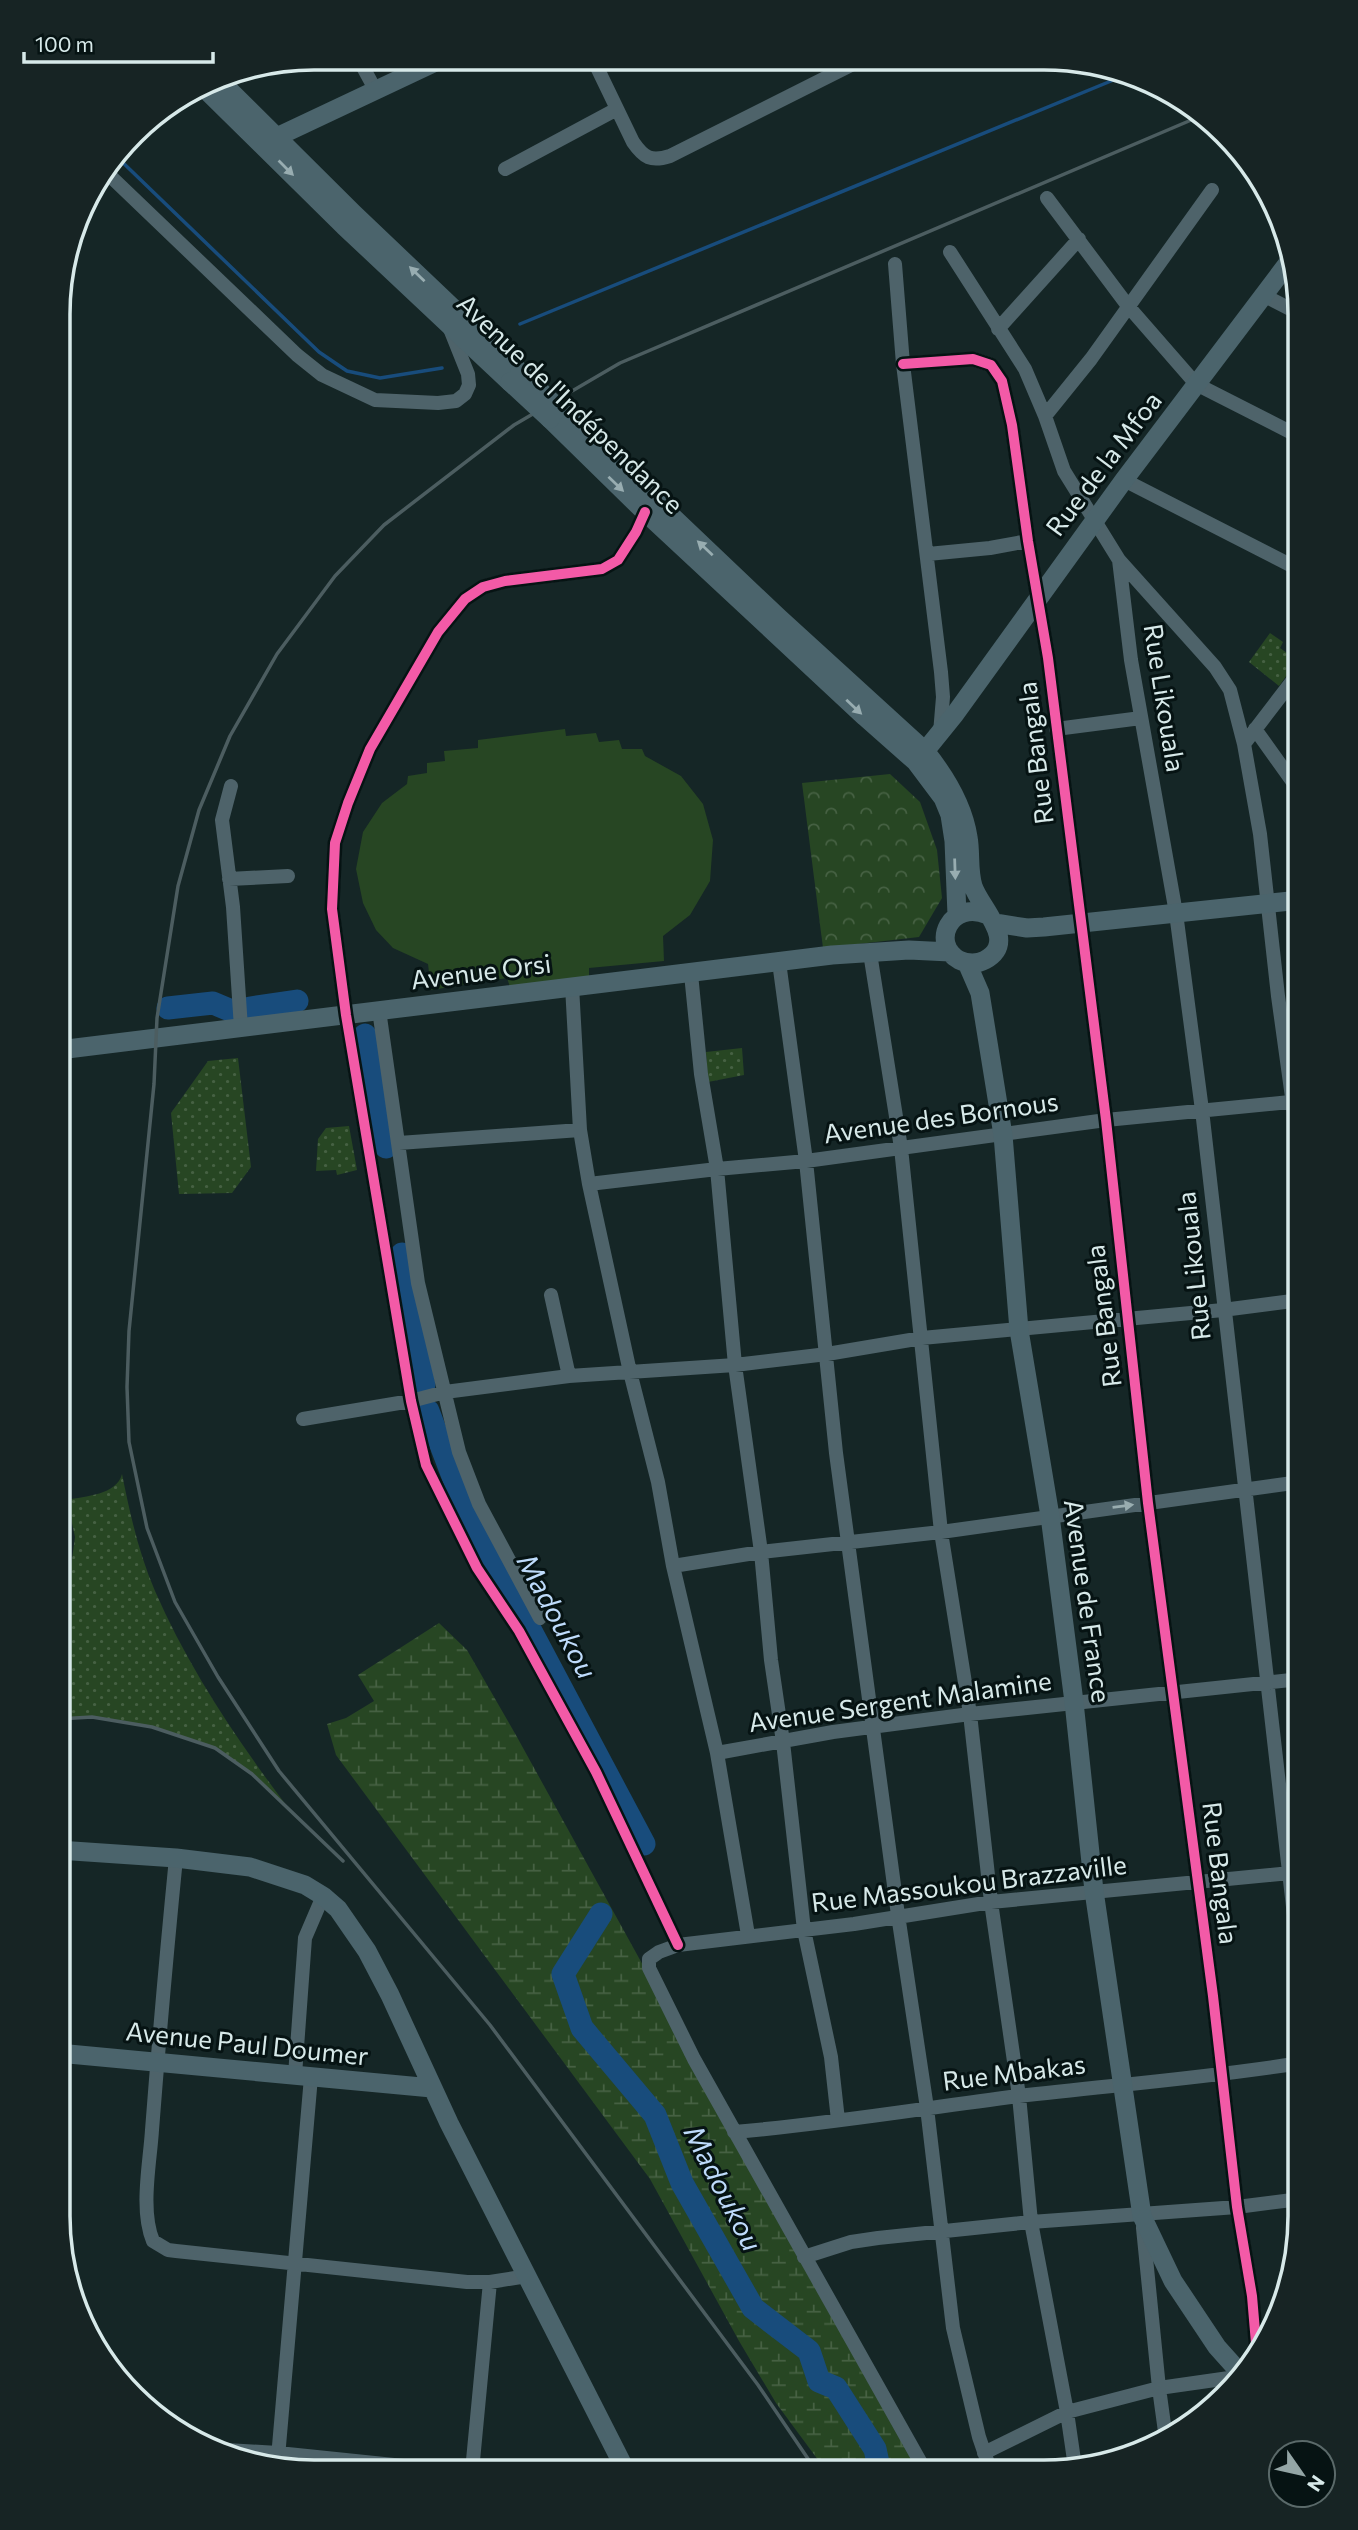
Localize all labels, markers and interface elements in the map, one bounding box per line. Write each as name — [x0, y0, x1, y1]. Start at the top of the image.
scale bar — [24, 21, 214, 65]
text: 100 m — [35, 31, 94, 56]
one-way arrow — [277, 160, 294, 177]
one-way arrow — [409, 266, 426, 283]
street label: Avenue de l'Indépendance — [452, 287, 690, 519]
street label: Rue de la Mfoa — [1039, 385, 1167, 541]
one-way arrow — [607, 476, 624, 492]
one-way arrow — [697, 540, 714, 556]
street label: Rue Likouala — [1138, 622, 1192, 774]
street label: Rue Bangala — [1010, 680, 1059, 826]
one-way arrow — [845, 698, 862, 714]
one-way arrow — [949, 858, 961, 880]
street label: Avenue Orsi — [409, 947, 553, 995]
street label: Avenue des Bornous — [821, 1085, 1060, 1148]
street label: Rue Likouala — [1169, 1190, 1216, 1342]
street label: Rue Bangala — [1078, 1243, 1127, 1389]
street label: Avenue de France — [1059, 1497, 1118, 1704]
one-way arrow — [1112, 1501, 1134, 1512]
water label: Madoukou — [511, 1547, 605, 1684]
street label: Avenue Sergent Malamine — [746, 1664, 1053, 1737]
street label: Rue Bangala — [1197, 1800, 1246, 1946]
street label: Rue Massoukou Brazzaville — [809, 1848, 1128, 1917]
street label: Avenue Paul Doumer — [124, 2014, 370, 2071]
street label: Rue Mbakas — [941, 2047, 1087, 2096]
water label: Madoukou — [678, 2119, 770, 2256]
north arrow — [1267, 2439, 1337, 2509]
text: N — [1303, 2471, 1330, 2496]

